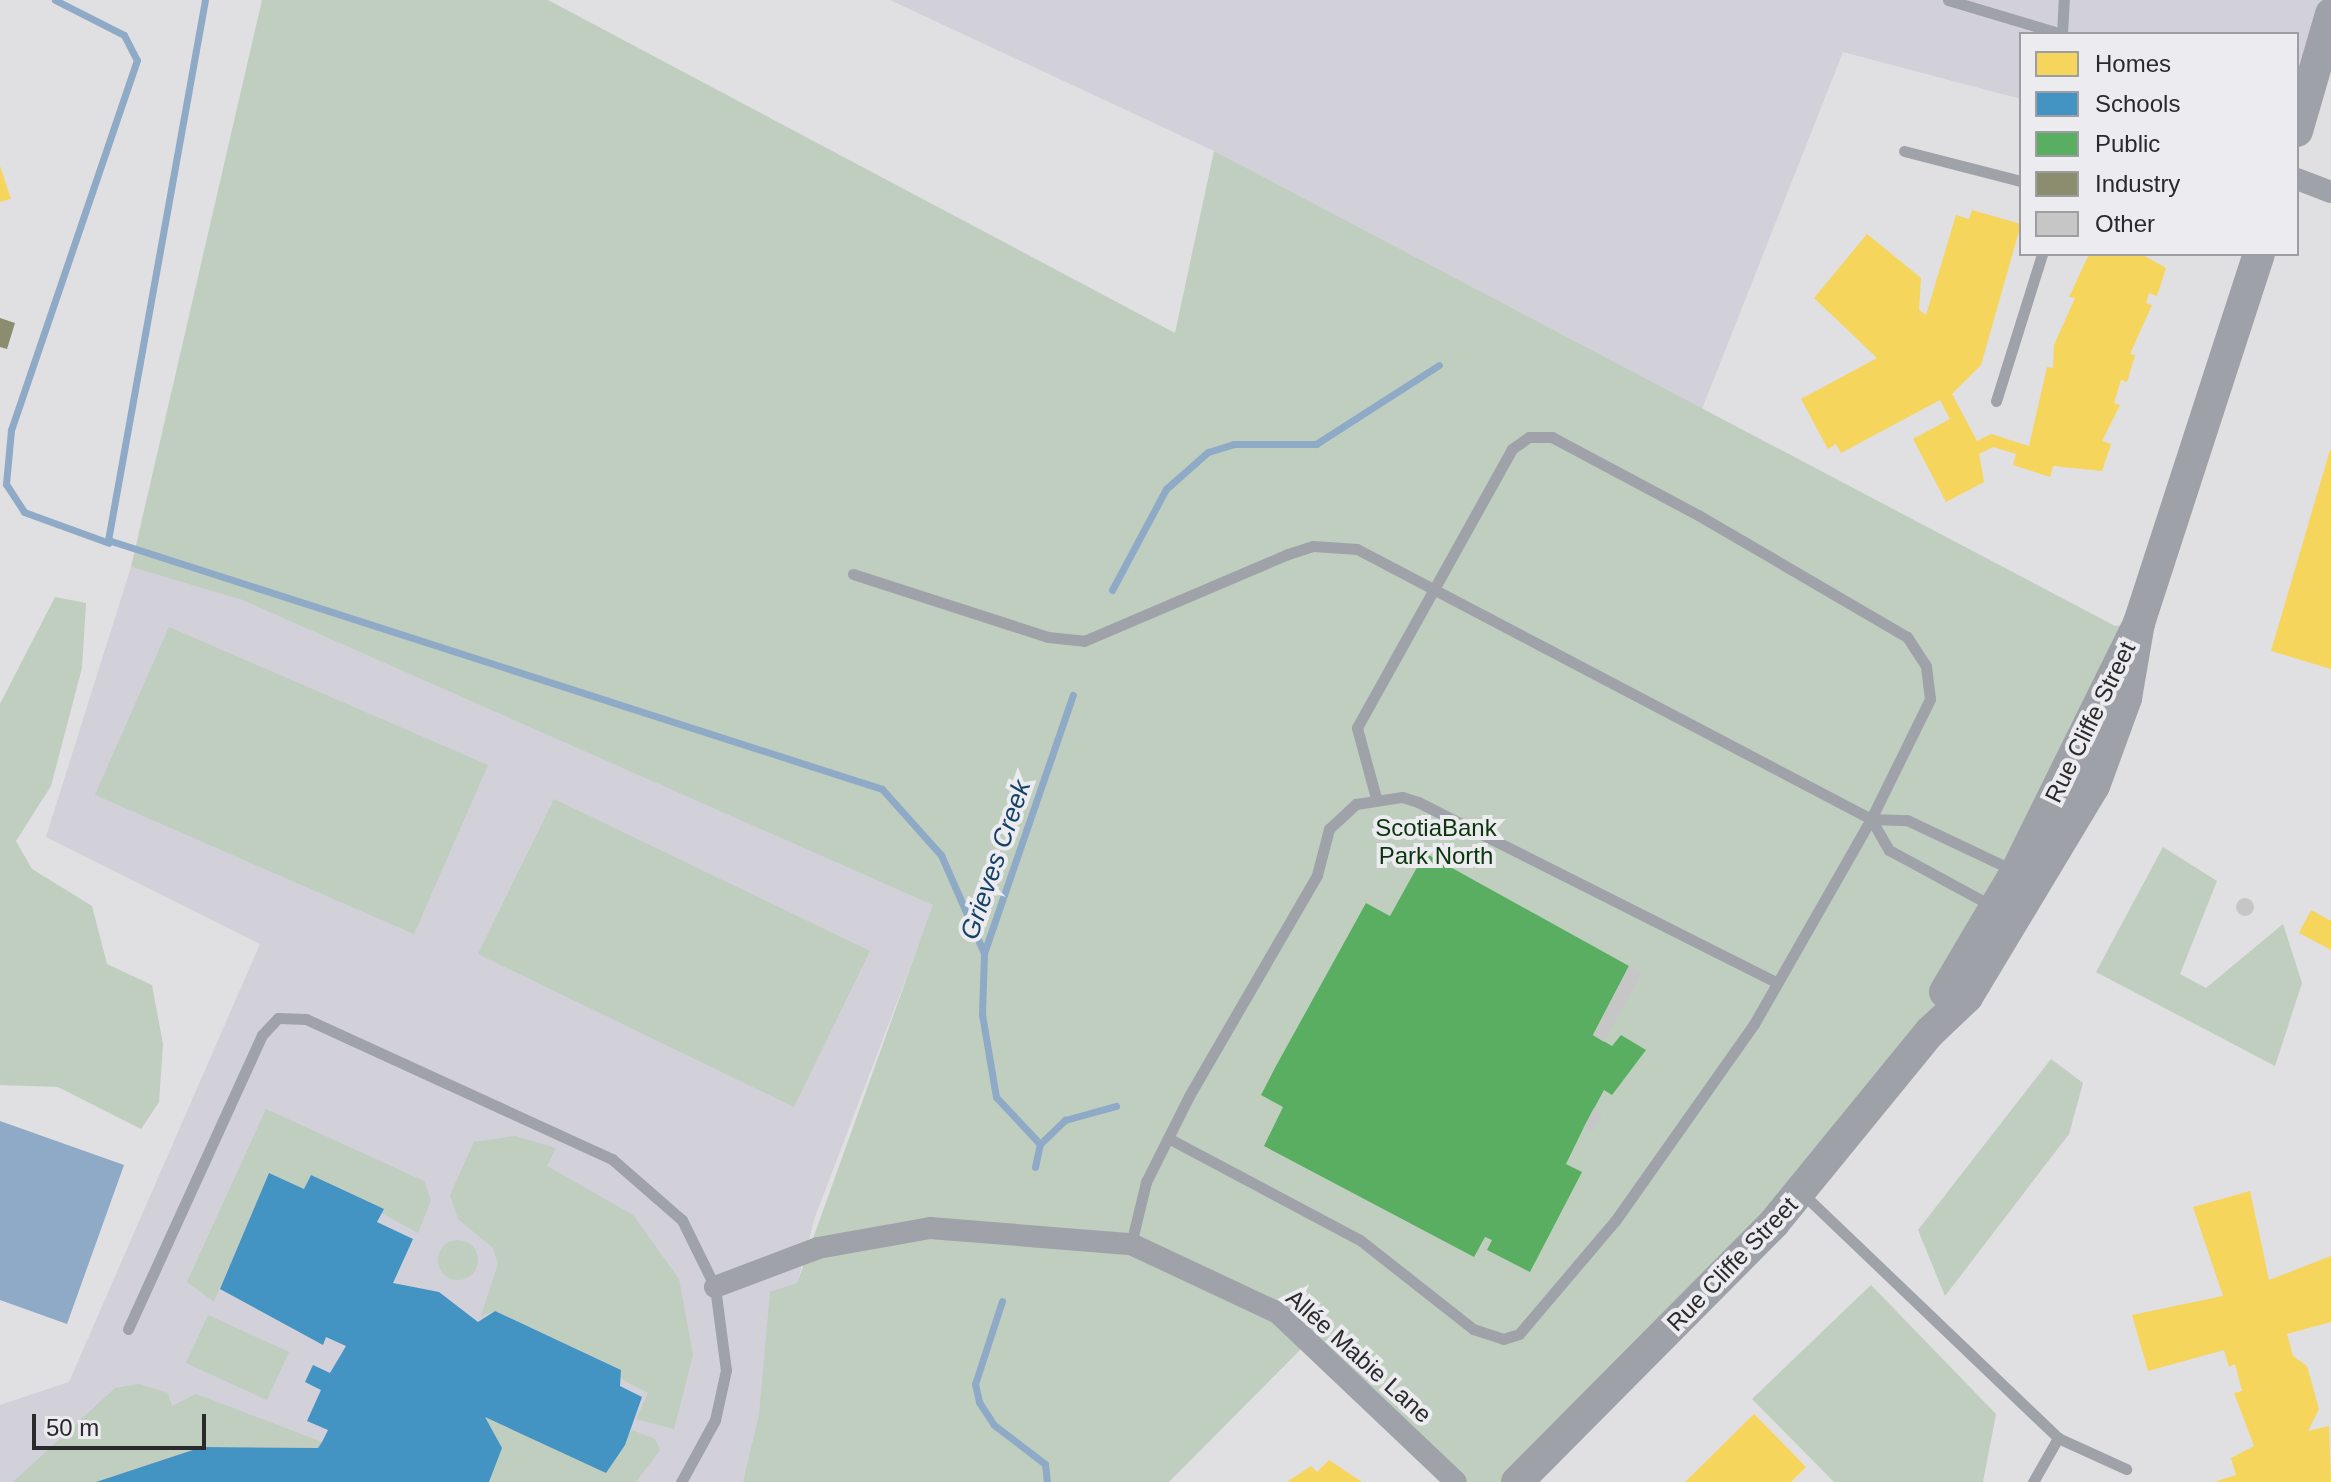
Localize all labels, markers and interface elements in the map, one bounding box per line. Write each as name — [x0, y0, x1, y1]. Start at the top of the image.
legend — [2019, 32, 2299, 256]
text: Homes — [2095, 50, 2171, 77]
text: Schools — [2095, 90, 2180, 117]
text: Public — [2095, 130, 2160, 157]
text: Industry — [2095, 170, 2180, 197]
text: Other — [2095, 210, 2155, 237]
street label: Rue Cliffe Street — [2039, 637, 2141, 807]
water label: Grieves Creek — [954, 776, 1038, 944]
park label: ScotiaBank Park North — [1375, 814, 1497, 870]
street label: Rue Cliffe Street — [1661, 1191, 1803, 1337]
street label: Allée Mabie Lane — [1280, 1283, 1438, 1429]
scale bar — [36, 1398, 210, 1448]
text: 50 m — [46, 1414, 99, 1441]

